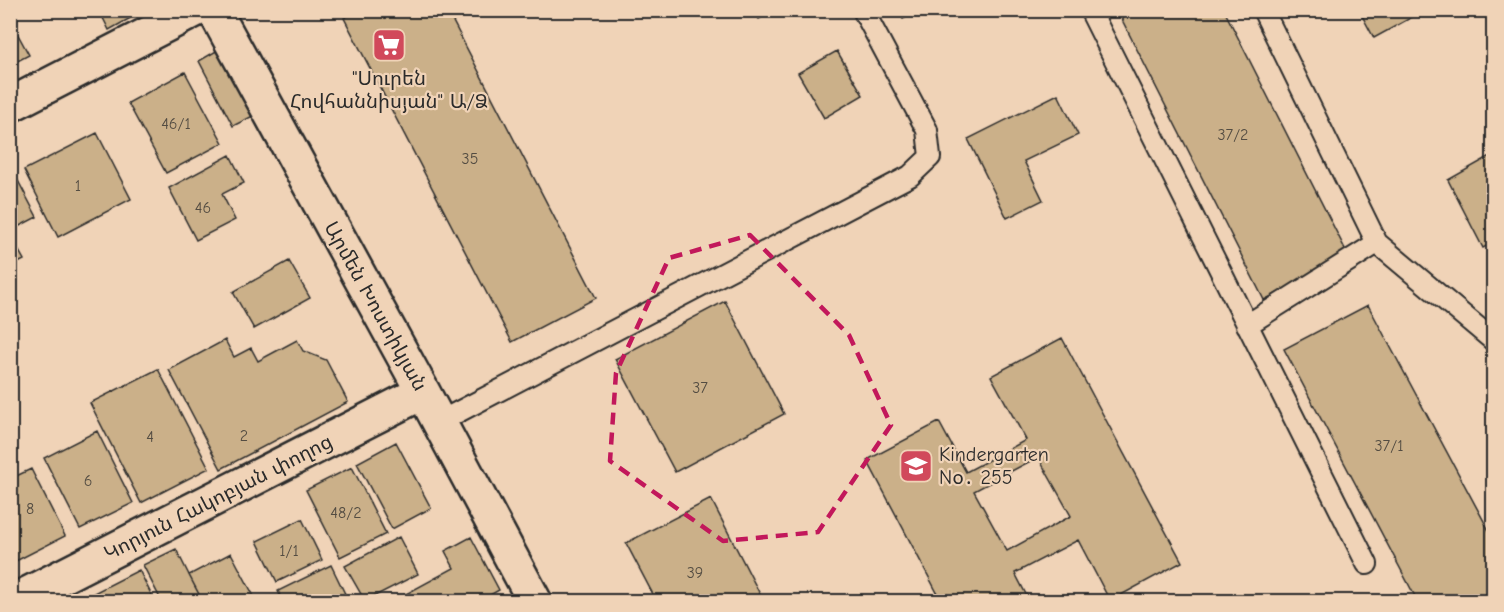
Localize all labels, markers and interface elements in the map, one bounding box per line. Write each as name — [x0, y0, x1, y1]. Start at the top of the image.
supermarket icon: "Սուրեն Հովհաննիսյան" Ա/Ձ — [371, 27, 407, 63]
place label: "Սուրեն Հովհաննիսյան" Ա/Ձ — [290, 67, 488, 113]
house number: 46/1 — [161, 115, 191, 133]
house number: 37/2 — [1217, 126, 1249, 144]
house number: 35 — [462, 150, 478, 168]
house number: 1 — [75, 177, 81, 195]
house number: 46 — [195, 199, 211, 217]
street label: Արմեն Խոստիկյան — [319, 218, 432, 395]
house number: 37 — [692, 379, 708, 397]
house number: 2 — [240, 427, 248, 445]
house number: 4 — [146, 428, 154, 446]
street label: Կորյուն Հակոբյան փողոց — [100, 430, 336, 565]
house number: 37/1 — [1375, 437, 1403, 455]
place label: Kindergarten Nօ․ 255 — [939, 443, 1049, 489]
school or university icon: Kindergarten Nօ․ 255 — [898, 448, 934, 484]
house number: 6 — [84, 472, 92, 490]
house number: 8 — [26, 500, 34, 518]
house number: 48/2 — [330, 504, 362, 522]
house number: 1/1 — [279, 542, 299, 560]
house number: 39 — [687, 564, 703, 582]

